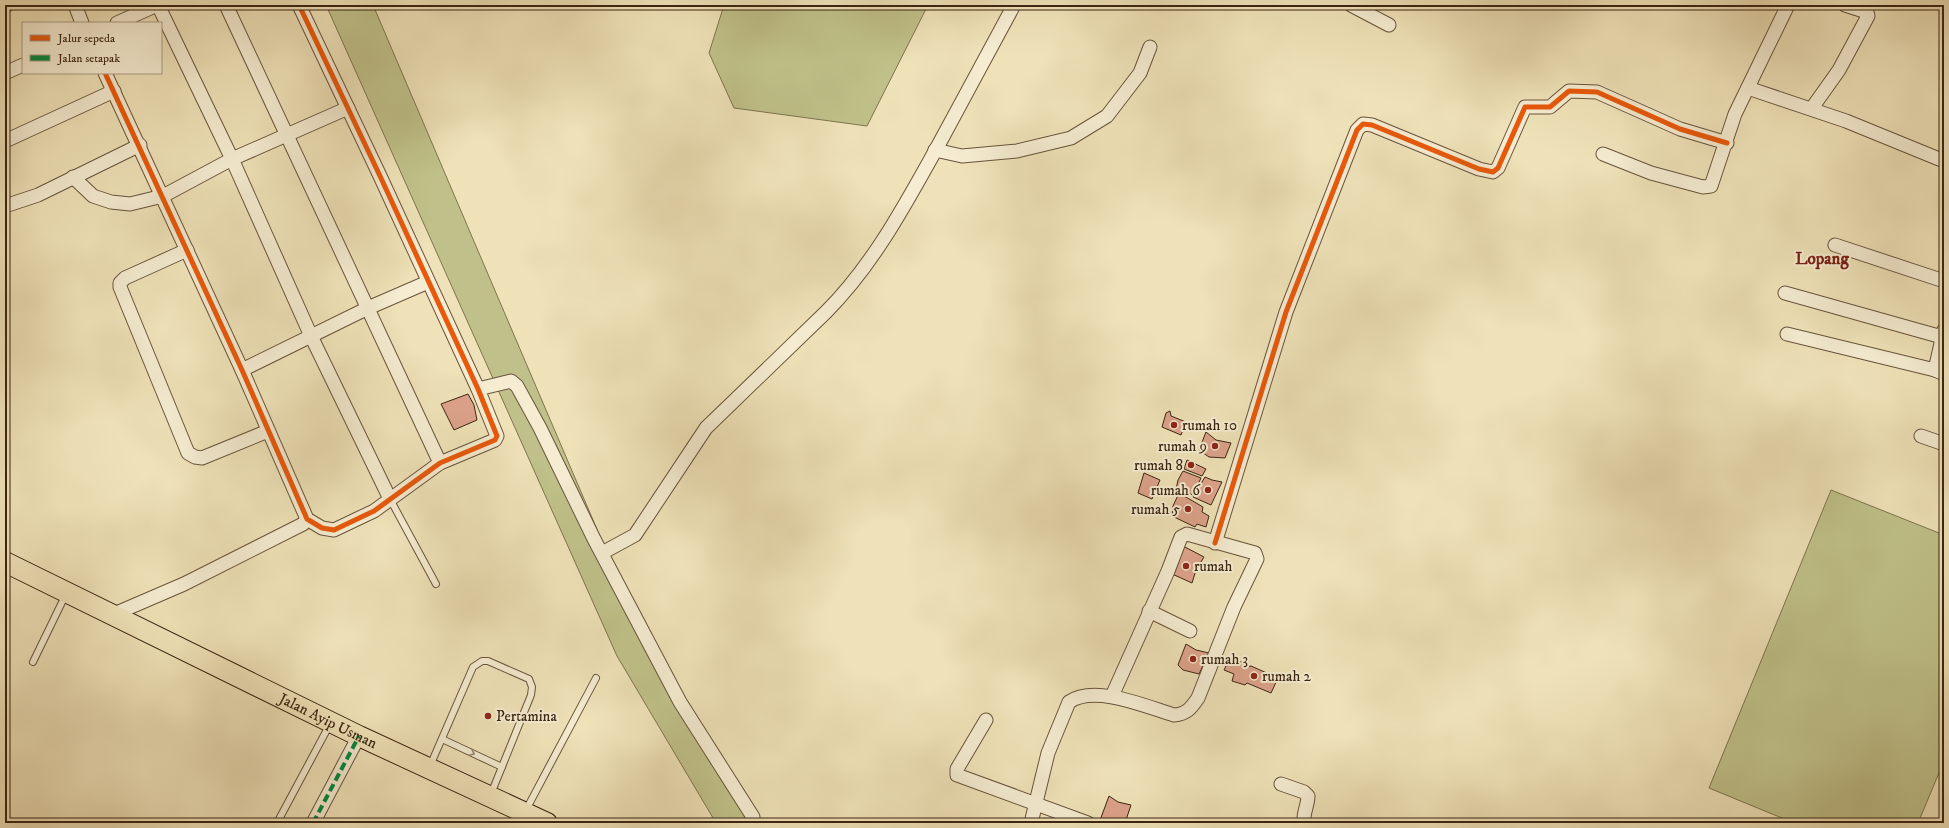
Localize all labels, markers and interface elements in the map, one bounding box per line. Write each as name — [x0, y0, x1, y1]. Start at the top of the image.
legend — [22, 22, 162, 74]
text: Jalur sepeda — [57, 31, 116, 46]
text: Jalan setapak — [57, 51, 120, 66]
district label: Lopang — [1795, 248, 1849, 270]
place label: rumah 10 — [1182, 416, 1237, 435]
marker: rumah 10 — [1169, 420, 1179, 430]
place label: rumah 9 — [1158, 437, 1207, 456]
marker: rumah 9 — [1210, 441, 1220, 451]
place label: rumah 8 — [1134, 456, 1183, 475]
marker: rumah 8 — [1186, 460, 1196, 470]
place label: rumah 6 — [1151, 481, 1201, 500]
marker: rumah 6 — [1203, 485, 1213, 495]
place label: rumah 5 — [1131, 500, 1181, 519]
marker: rumah 5 — [1183, 504, 1193, 514]
place label: rumah — [1194, 557, 1232, 576]
marker: rumah — [1181, 561, 1191, 571]
place label: rumah 3 — [1201, 650, 1248, 669]
marker: rumah 3 — [1188, 654, 1198, 664]
place label: rumah 2 — [1262, 667, 1312, 686]
marker: rumah 2 — [1249, 671, 1259, 681]
street label: Jalan Ayip Usman — [274, 688, 380, 753]
place label: Pertamina — [496, 707, 557, 726]
marker: Pertamina — [483, 711, 493, 721]
one-way arrow — [468, 748, 475, 756]

